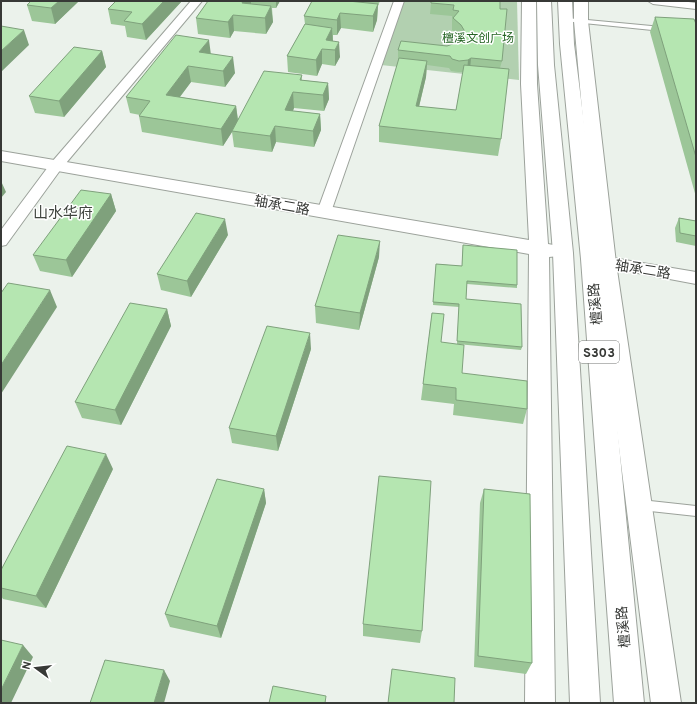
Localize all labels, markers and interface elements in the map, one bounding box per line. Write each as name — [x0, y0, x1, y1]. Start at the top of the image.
park label: 檀溪文创广场 — [442, 31, 514, 47]
street label: 轴承二路 — [253, 192, 311, 220]
district label: 山水华府 — [33, 204, 93, 224]
street label: 轴承二路 — [614, 257, 672, 283]
street label: 檀溪路 — [585, 282, 607, 326]
road number: S303 — [579, 341, 619, 363]
street label: 檀溪路 — [613, 605, 635, 649]
north arrow — [16, 648, 56, 688]
text: N — [20, 660, 35, 671]

